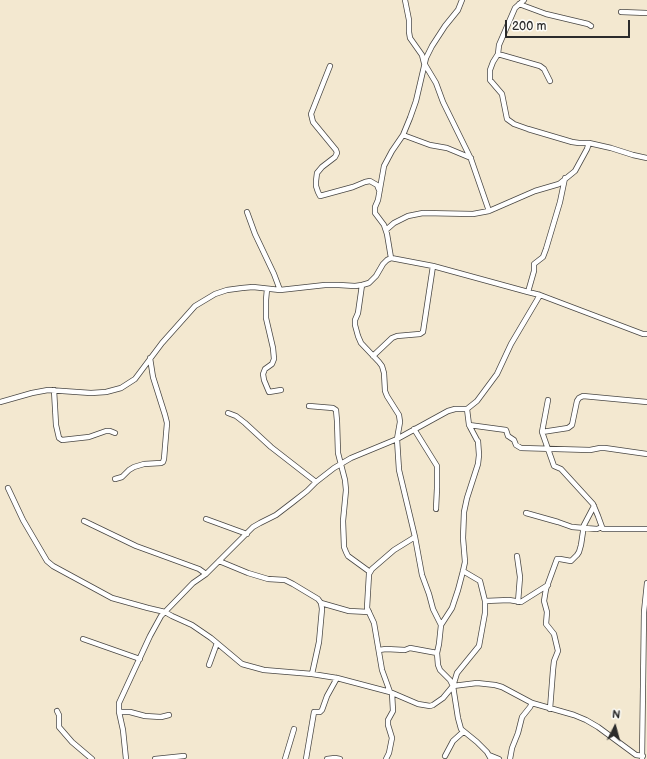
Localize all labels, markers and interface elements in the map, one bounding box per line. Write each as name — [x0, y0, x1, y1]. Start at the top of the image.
scale bar — [507, 12, 632, 38]
text: 200 m — [512, 19, 546, 34]
north arrow — [595, 707, 635, 747]
text: N — [612, 708, 621, 721]

